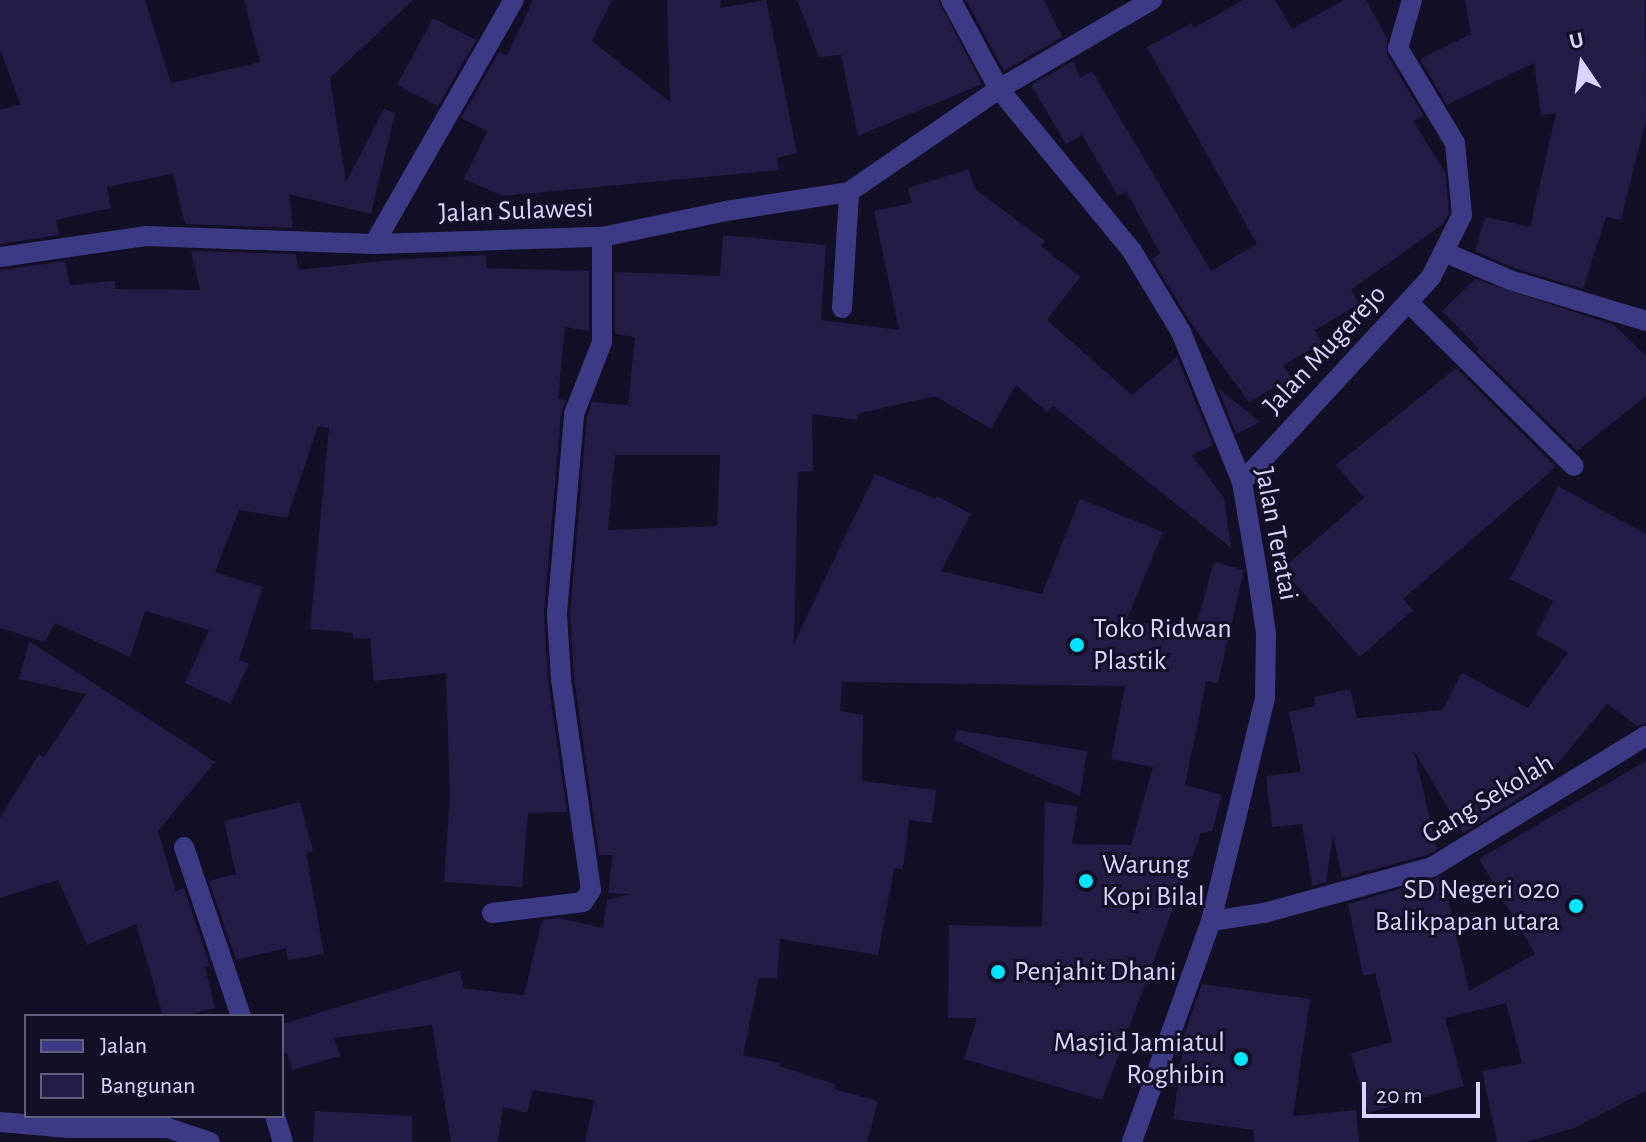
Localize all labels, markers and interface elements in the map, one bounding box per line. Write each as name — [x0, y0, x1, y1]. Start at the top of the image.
north arrow — [1542, 24, 1622, 104]
text: U — [1567, 28, 1586, 53]
street label: Jalan Sulawesi — [438, 192, 594, 230]
street label: Jalan Mugerejo — [1256, 278, 1394, 422]
street label: Jalan Teratai — [1247, 465, 1305, 603]
place label: Toko Ridwan Plastik — [1093, 612, 1232, 678]
marker: Toko Ridwan Plastik — [1068, 636, 1086, 654]
street label: Gang Sekolah — [1416, 747, 1560, 851]
place label: Warung Kopi Bilal — [1102, 848, 1205, 914]
marker: Warung Kopi Bilal — [1077, 872, 1095, 890]
place label: SD Negeri 020 Balikpapan utara — [1375, 873, 1560, 939]
marker: SD Negeri 020 Balikpapan utara — [1567, 897, 1585, 915]
place label: Penjahit Dhani — [1014, 955, 1177, 989]
marker: Penjahit Dhani — [989, 963, 1007, 981]
legend — [24, 1014, 284, 1118]
place label: Masjid Jamiatul Roghibin — [1054, 1026, 1225, 1092]
text: Jalan — [100, 1034, 147, 1058]
marker: Masjid Jamiatul Roghibin — [1232, 1050, 1250, 1068]
scale bar — [1366, 1066, 1484, 1116]
text: Bangunan — [100, 1074, 195, 1098]
text: 20 m — [1376, 1084, 1423, 1108]

